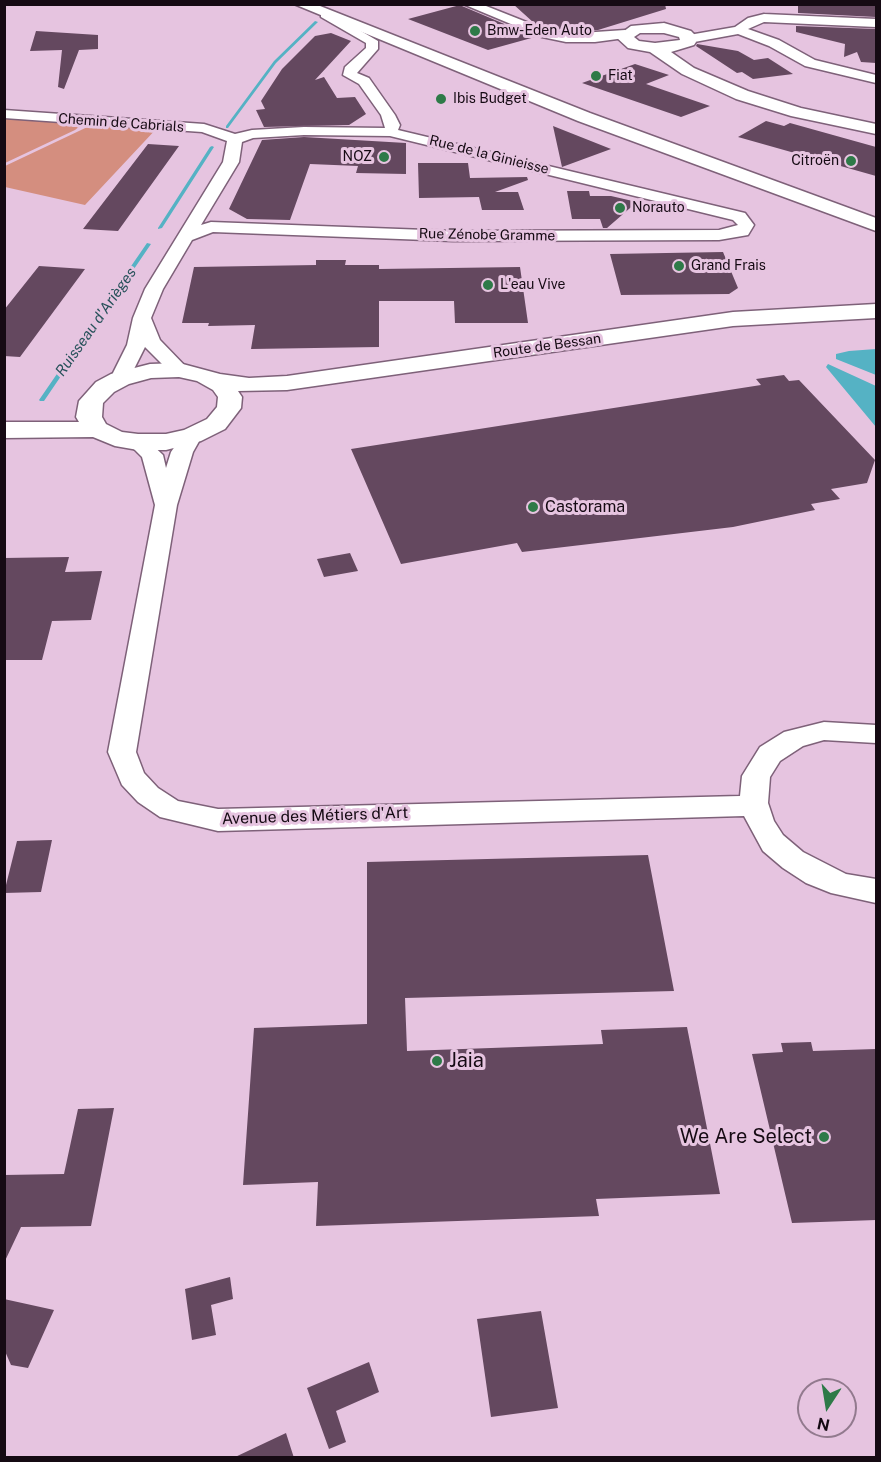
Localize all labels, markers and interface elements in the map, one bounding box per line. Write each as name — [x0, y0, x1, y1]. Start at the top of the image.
place label: Bmw-Eden Auto — [487, 23, 592, 39]
marker: Bmw-Eden Auto — [468, 24, 482, 38]
place label: Fiat — [608, 68, 633, 84]
marker: Fiat — [589, 69, 603, 83]
place label: Ibis Budget — [453, 91, 527, 107]
marker: Ibis Budget — [434, 92, 448, 106]
street label: Chemin de Cabrials — [58, 110, 184, 136]
street label: Rue de la Ginieisse — [427, 132, 551, 178]
place label: NOZ — [343, 149, 372, 165]
marker: NOZ — [377, 150, 391, 164]
place label: Citroën — [791, 153, 839, 169]
marker: Citroën — [844, 154, 858, 168]
place label: Norauto — [632, 200, 685, 216]
marker: Norauto — [613, 201, 627, 215]
street label: Rue Zénobe Gramme — [419, 225, 555, 245]
place label: Grand Frais — [691, 258, 766, 274]
marker: Grand Frais — [672, 259, 686, 273]
water label: Ruisseau d'Arièges — [52, 264, 140, 380]
place label: L'eau Vive — [500, 277, 566, 293]
marker: L'eau Vive — [481, 278, 495, 292]
street label: Route de Bessan — [492, 330, 602, 362]
place label: Castorama — [545, 497, 625, 517]
marker: Castorama — [526, 500, 540, 514]
street label: Avenue des Métiers d'Art — [221, 803, 409, 829]
place label: Jaia — [449, 1049, 484, 1073]
marker: Jaia — [430, 1054, 444, 1068]
place label: We Are Select — [680, 1125, 812, 1149]
marker: We Are Select — [817, 1130, 831, 1144]
north arrow — [797, 1378, 857, 1438]
text: N — [815, 1414, 832, 1435]

